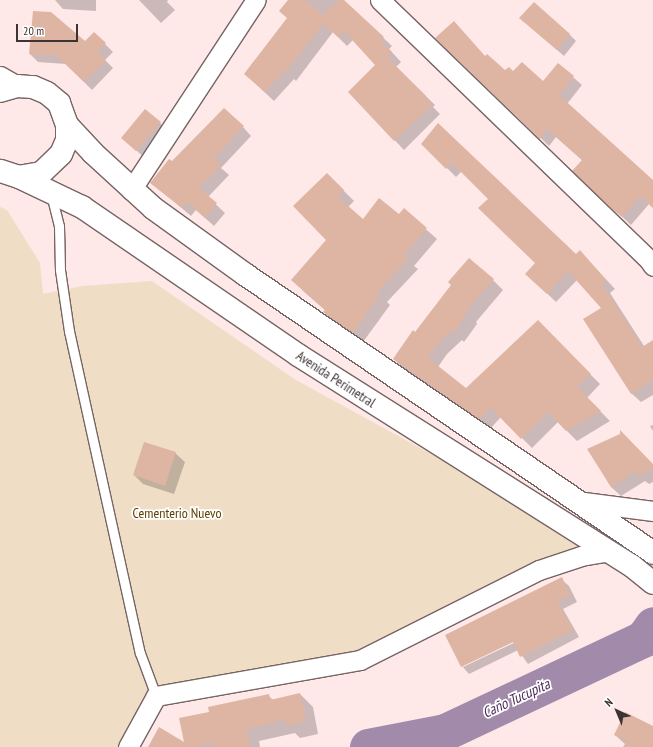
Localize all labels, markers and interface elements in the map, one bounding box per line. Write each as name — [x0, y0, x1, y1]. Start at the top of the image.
scale bar — [18, 16, 80, 42]
text: 20 m — [23, 23, 44, 38]
street label: Avenida Perimetral — [293, 347, 379, 411]
park label: Cementerio Nuevo — [133, 505, 221, 521]
water label: Caño Tucupita — [479, 674, 553, 722]
north arrow — [597, 691, 637, 731]
text: N — [602, 695, 616, 709]

